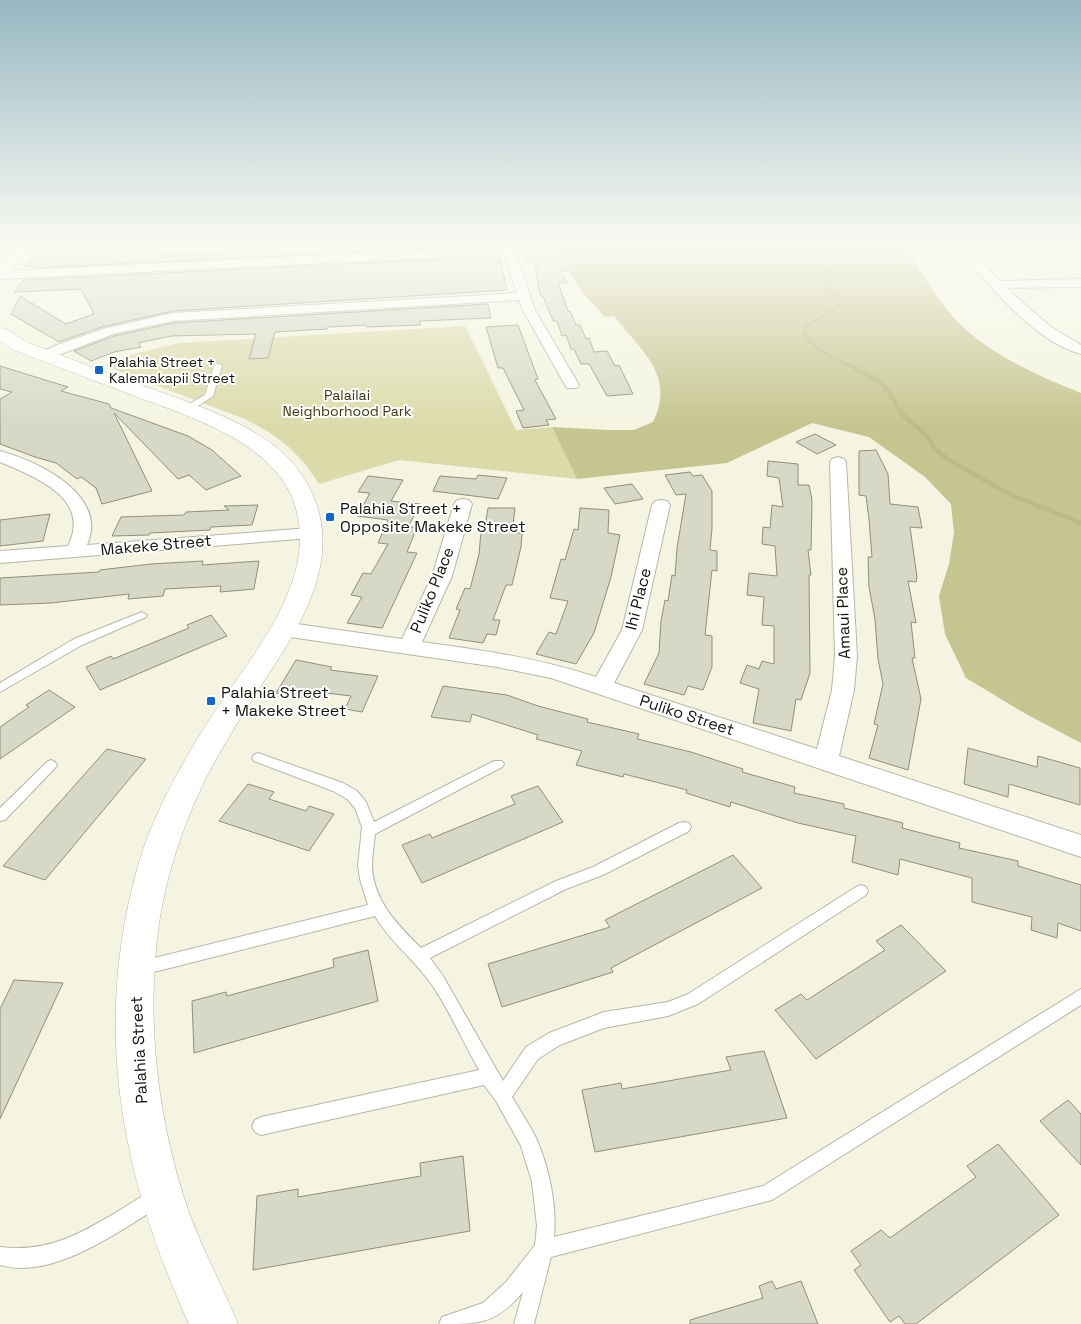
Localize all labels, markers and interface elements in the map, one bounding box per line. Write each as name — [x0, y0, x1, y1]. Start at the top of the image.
place label: Palahia Street + Kalemakapii Street — [109, 353, 235, 387]
marker: Palahia Street + Kalemakapii Street — [93, 364, 105, 376]
park label: Palailai Neighborhood Park — [282, 386, 412, 420]
place label: Palahia Street + Opposite Makeke Street — [340, 498, 526, 537]
marker: Palahia Street + Opposite Makeke Street — [324, 511, 336, 523]
street label: Makeke Street — [100, 530, 212, 560]
street label: Puliko Place — [405, 544, 459, 636]
street label: Ihi Place — [620, 566, 656, 632]
street label: Amaui Place — [831, 567, 855, 659]
place label: Palahia Street + Makeke Street — [221, 682, 346, 721]
street label: Puliko Street — [637, 690, 737, 740]
marker: Palahia Street + Makeke Street — [205, 695, 217, 707]
street label: Palahia Street — [126, 996, 152, 1104]

